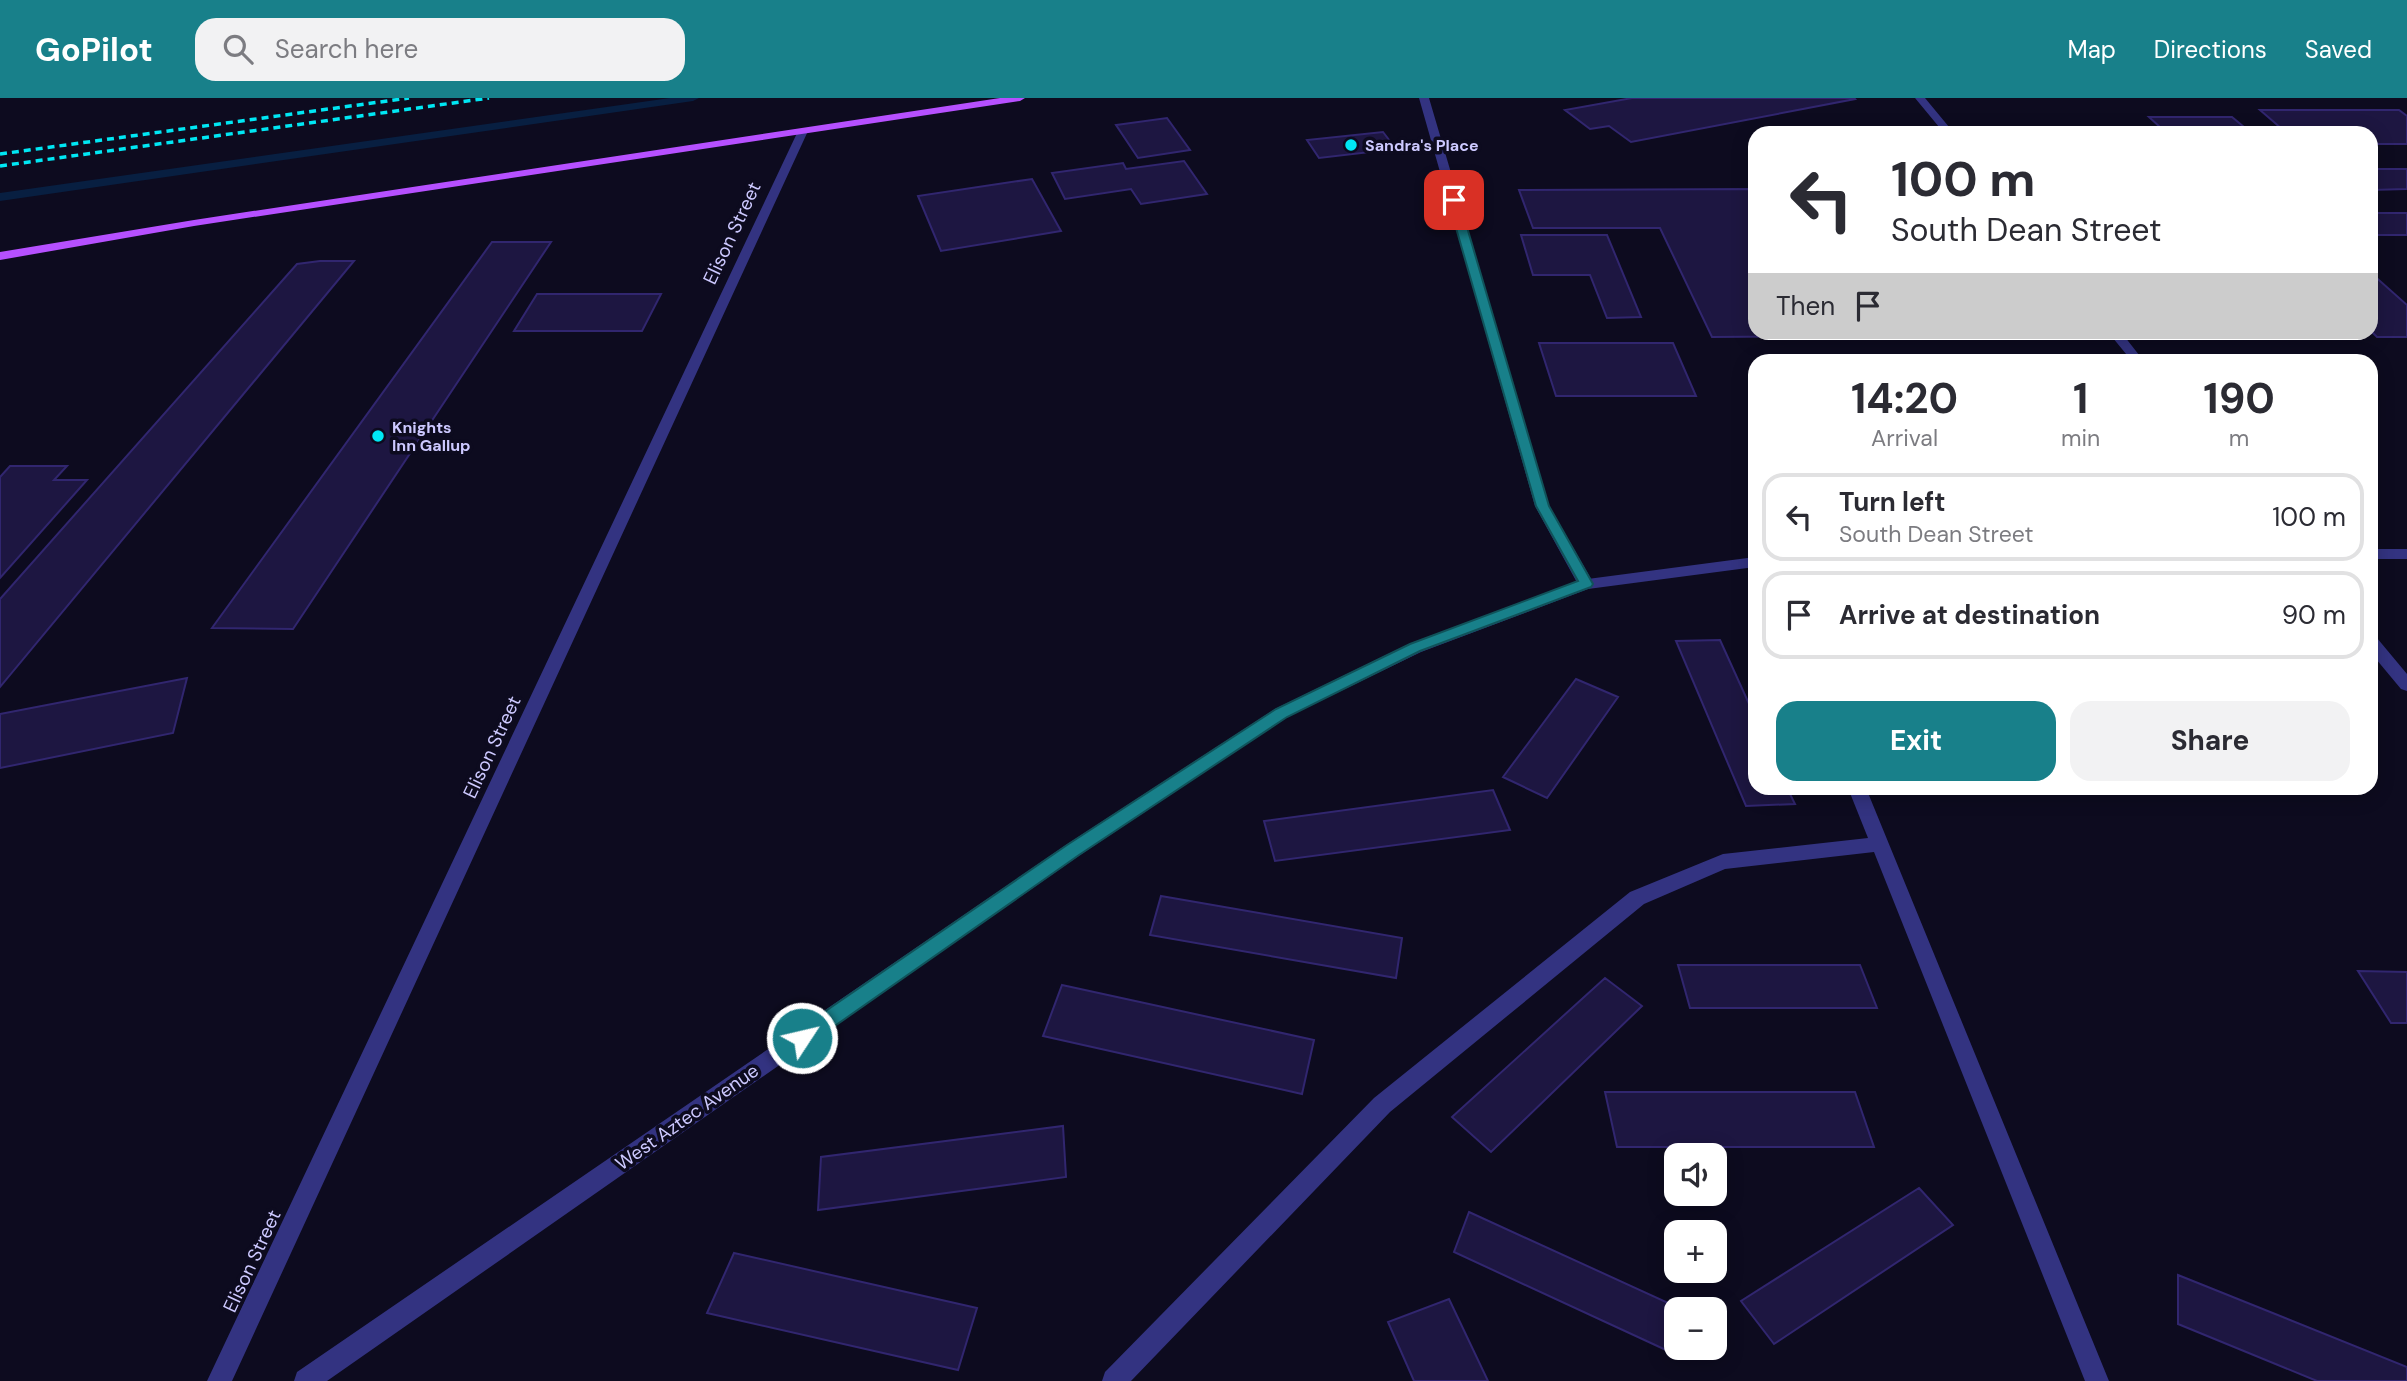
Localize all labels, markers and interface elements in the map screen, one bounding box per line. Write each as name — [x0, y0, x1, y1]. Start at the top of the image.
search box — [195, 18, 685, 81]
text: GoPilot — [35, 28, 153, 71]
icon: search — [219, 30, 257, 68]
text: Search here — [275, 32, 418, 66]
text: Map — [2068, 34, 2116, 65]
text: Directions — [2154, 34, 2267, 65]
text: Saved — [2305, 34, 2372, 65]
place label: Sandra's Place — [1365, 135, 1479, 156]
marker: Sandra's Place — [1343, 137, 1359, 153]
text: 100 m — [1891, 147, 2035, 211]
icon: left — [1776, 154, 1867, 245]
pin — [1424, 170, 1484, 230]
street label: Elison Street — [697, 178, 767, 288]
icon: arrive — [1435, 181, 1473, 219]
text: South Dean Street — [1891, 209, 2162, 251]
icon: arrive — [1849, 287, 1887, 325]
text: Then — [1776, 289, 1835, 323]
text: 14:20 — [1851, 371, 1958, 426]
text: 1 — [2073, 371, 2088, 426]
text: 190 — [2203, 371, 2275, 426]
place label: Knights Inn Gallup — [392, 417, 471, 456]
text: Arrival — [1871, 423, 1938, 453]
text: min — [2061, 423, 2100, 453]
text: m — [2229, 423, 2249, 453]
marker: Knights Inn Gallup — [370, 428, 386, 444]
text: Turn left — [1839, 485, 1946, 519]
icon: left — [1780, 498, 1818, 536]
text: 100 m — [2272, 500, 2346, 534]
text: South Dean Street — [1839, 519, 2033, 549]
icon: arrive — [1780, 596, 1818, 634]
text: Arrive at destination — [1839, 598, 2100, 632]
text: 90 m — [2282, 598, 2346, 632]
street label: Elison Street — [457, 692, 527, 802]
button: Exit — [1776, 701, 2056, 781]
button: Share — [2070, 701, 2350, 781]
position arrow — [765, 1001, 839, 1075]
street label: West Aztec Avenue — [610, 1058, 764, 1176]
map controls — [1664, 1143, 1727, 1360]
button: sound — [1664, 1143, 1727, 1206]
street label: Elison Street — [217, 1206, 287, 1316]
button: + — [1664, 1220, 1727, 1283]
button: − — [1664, 1297, 1727, 1360]

